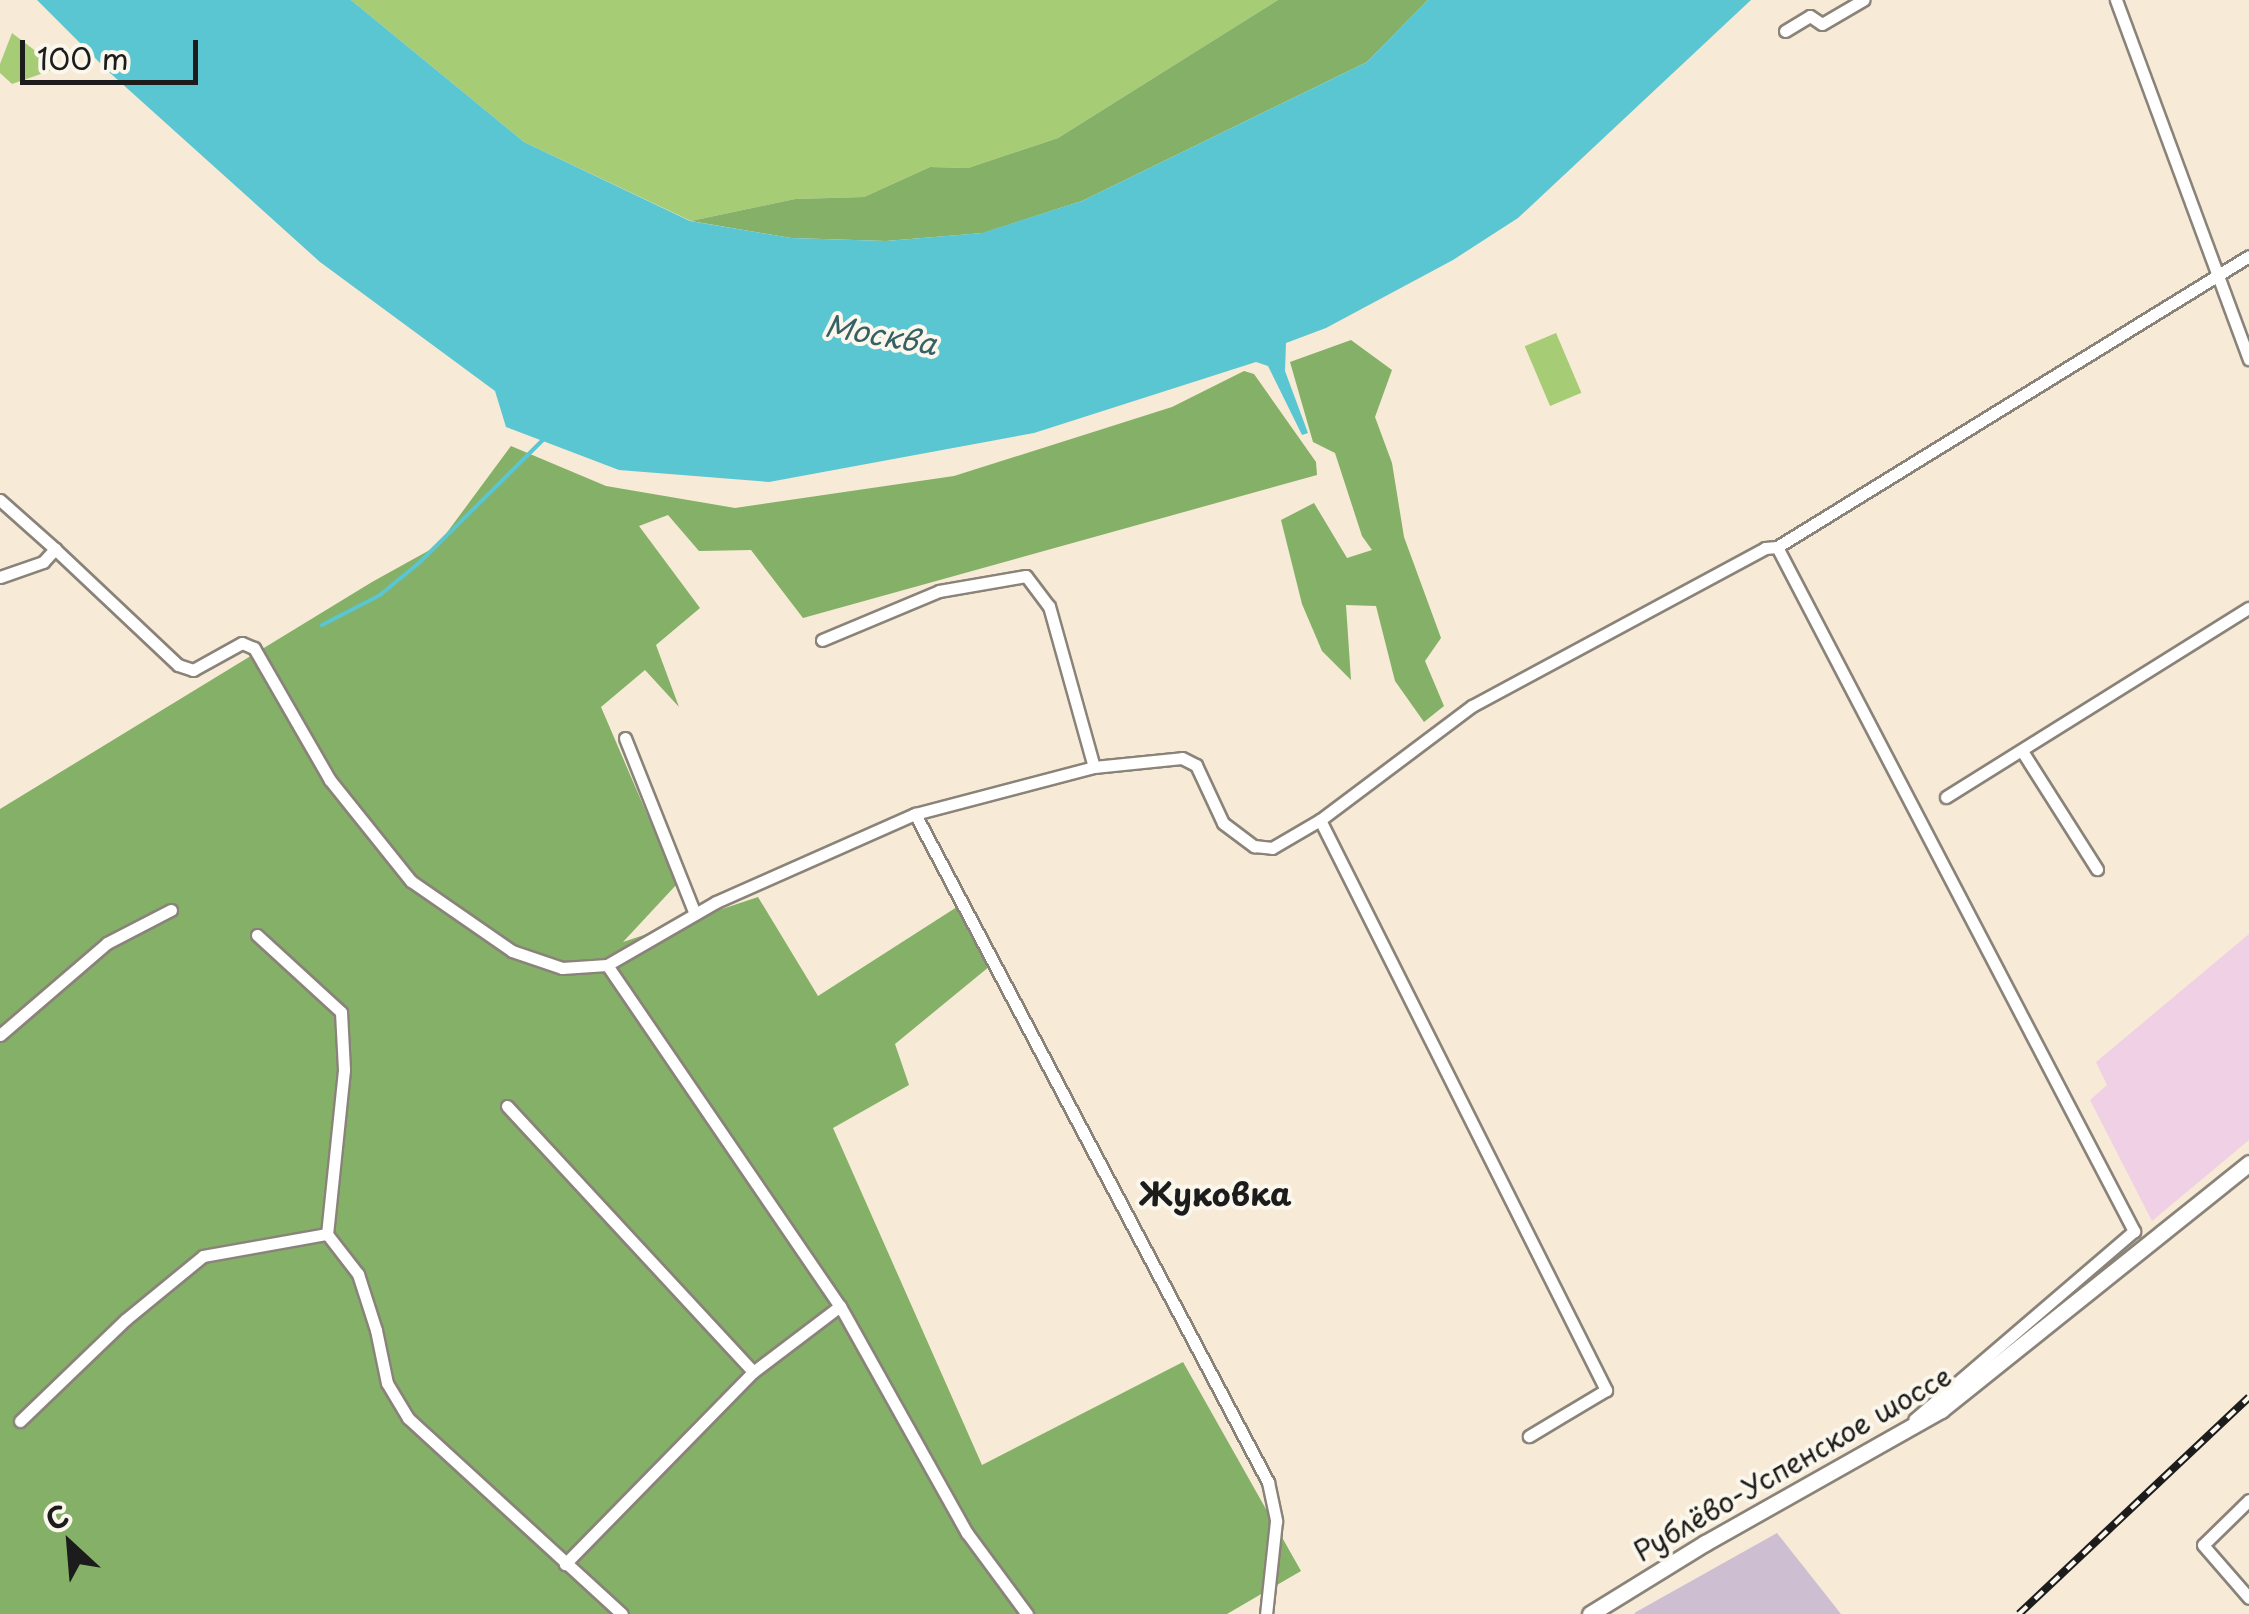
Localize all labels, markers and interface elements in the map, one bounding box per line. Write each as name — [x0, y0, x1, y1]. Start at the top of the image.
scale bar — [25, 20, 202, 82]
text: 100 m — [37, 35, 129, 80]
water label: Москва — [823, 307, 939, 361]
district label: Жуковка — [1138, 1174, 1292, 1212]
street label: Рублёво-Успенское шоссе — [1627, 1358, 1957, 1568]
text: С — [38, 1493, 76, 1541]
north arrow — [20, 1494, 120, 1594]

